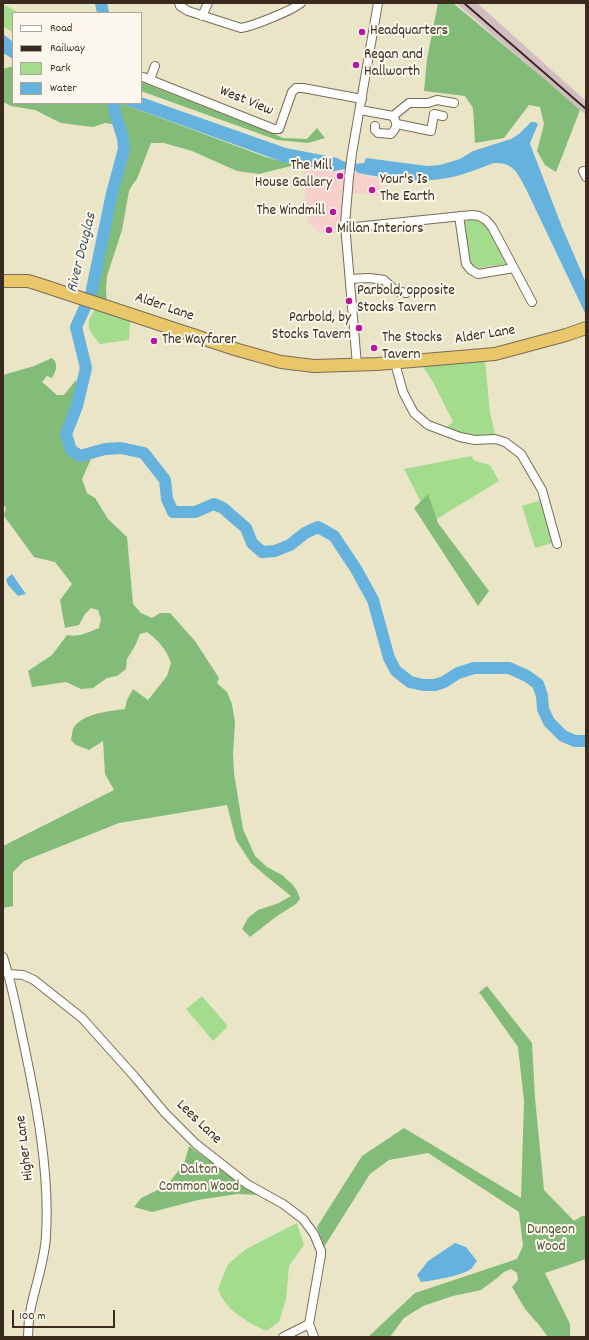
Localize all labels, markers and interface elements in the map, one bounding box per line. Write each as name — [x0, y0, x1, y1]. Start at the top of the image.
legend — [12, 12, 142, 104]
text: Road — [50, 20, 72, 37]
place label: Headquarters — [370, 23, 448, 41]
marker: Headquarters — [357, 27, 367, 37]
text: Railway — [50, 40, 85, 57]
place label: Regan and Hallworth — [364, 47, 423, 82]
text: Park — [50, 60, 70, 77]
marker: Regan and Hallworth — [351, 60, 361, 70]
text: Water — [50, 80, 77, 97]
street label: West View — [216, 83, 276, 121]
place label: The Mill House Gallery — [255, 158, 332, 193]
marker: The Mill House Gallery — [335, 171, 345, 181]
place label: Your's Is The Earth — [380, 172, 435, 207]
marker: Your's Is The Earth — [367, 185, 377, 195]
place label: The Windmill — [257, 203, 325, 221]
marker: The Windmill — [328, 207, 338, 217]
water label: River Douglas — [64, 211, 102, 295]
place label: Millan Interiors — [337, 221, 424, 239]
marker: Millan Interiors — [324, 225, 334, 235]
place label: Parbold, opposite Stocks Tavern — [357, 283, 455, 318]
street label: Alder Lane — [132, 290, 196, 326]
marker: Parbold, opposite Stocks Tavern — [344, 296, 354, 306]
place label: Parbold, by Stocks Tavern — [272, 310, 351, 345]
street label: Alder Lane — [453, 322, 517, 350]
marker: Parbold, by Stocks Tavern — [354, 323, 364, 333]
place label: The Stocks Tavern — [382, 330, 442, 365]
place label: The Wayfarer — [162, 332, 237, 350]
marker: The Wayfarer — [149, 336, 159, 346]
marker: The Stocks Tavern — [369, 343, 379, 353]
street label: Lees Lane — [172, 1097, 224, 1149]
street label: Higher Lane — [13, 1114, 39, 1182]
park label: Dalton Common Wood — [159, 1162, 239, 1197]
park label: Dungeon Wood — [527, 1222, 575, 1257]
scale bar — [14, 1302, 117, 1328]
text: 100 m — [19, 1308, 46, 1325]

